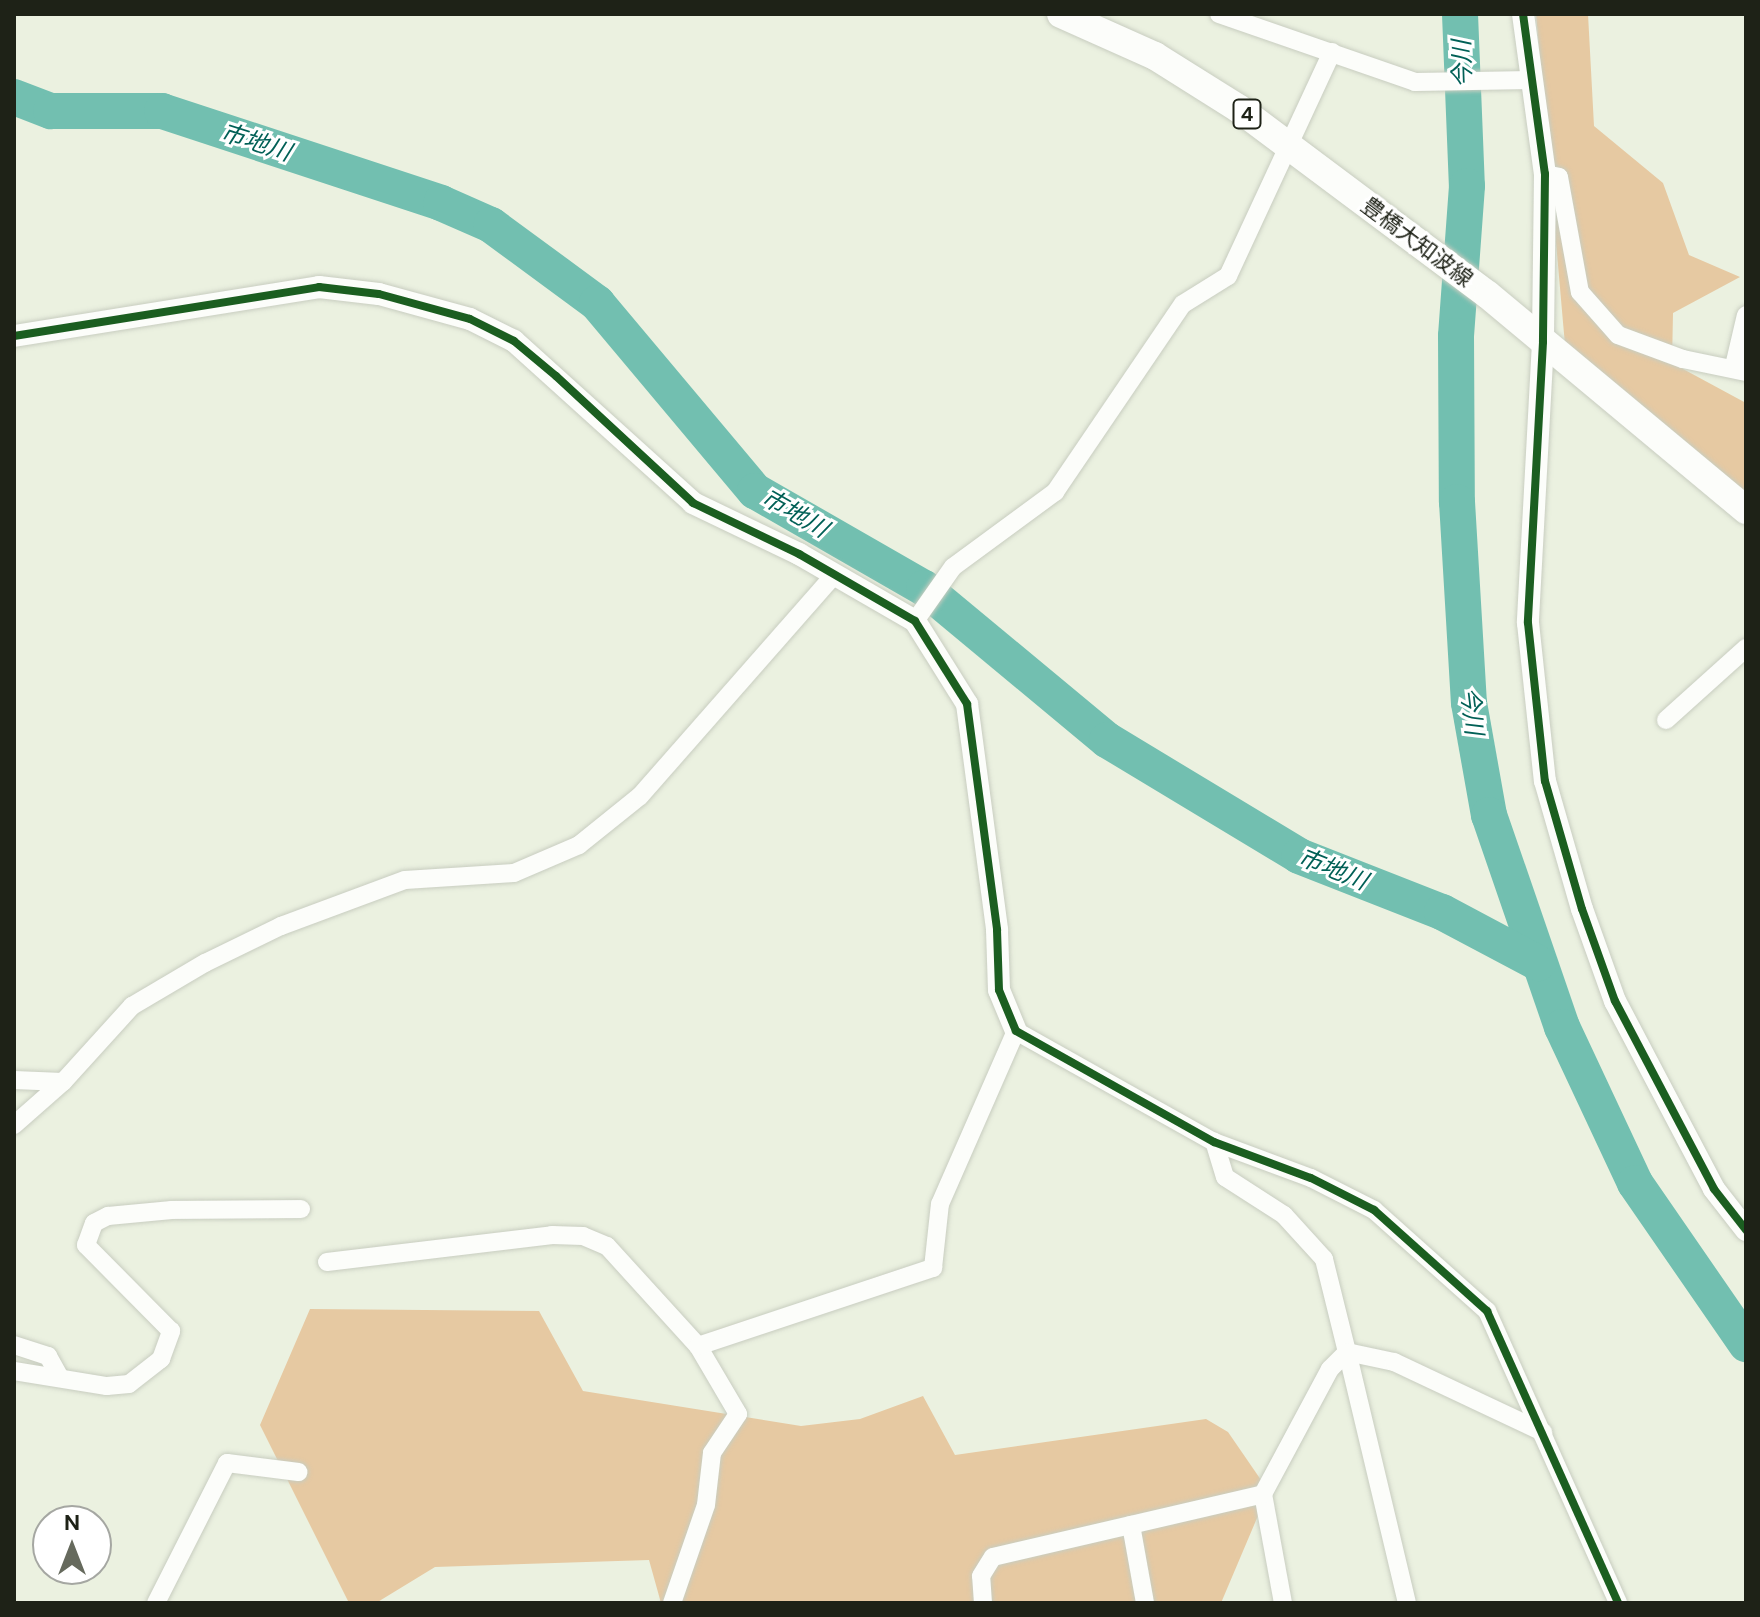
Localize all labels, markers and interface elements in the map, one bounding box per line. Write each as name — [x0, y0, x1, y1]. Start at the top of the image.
water label: 今川 — [1447, 40, 1477, 88]
road number: 4 — [1231, 98, 1263, 130]
water label: 市地川 — [217, 117, 295, 167]
street label: 豊橋大知波線 — [1356, 192, 1478, 292]
water label: 市地川 — [757, 483, 833, 543]
water label: 今川 — [1455, 685, 1489, 737]
water label: 市地川 — [1294, 842, 1372, 896]
north arrow — [32, 1505, 112, 1585]
text: N — [64, 1508, 80, 1537]

